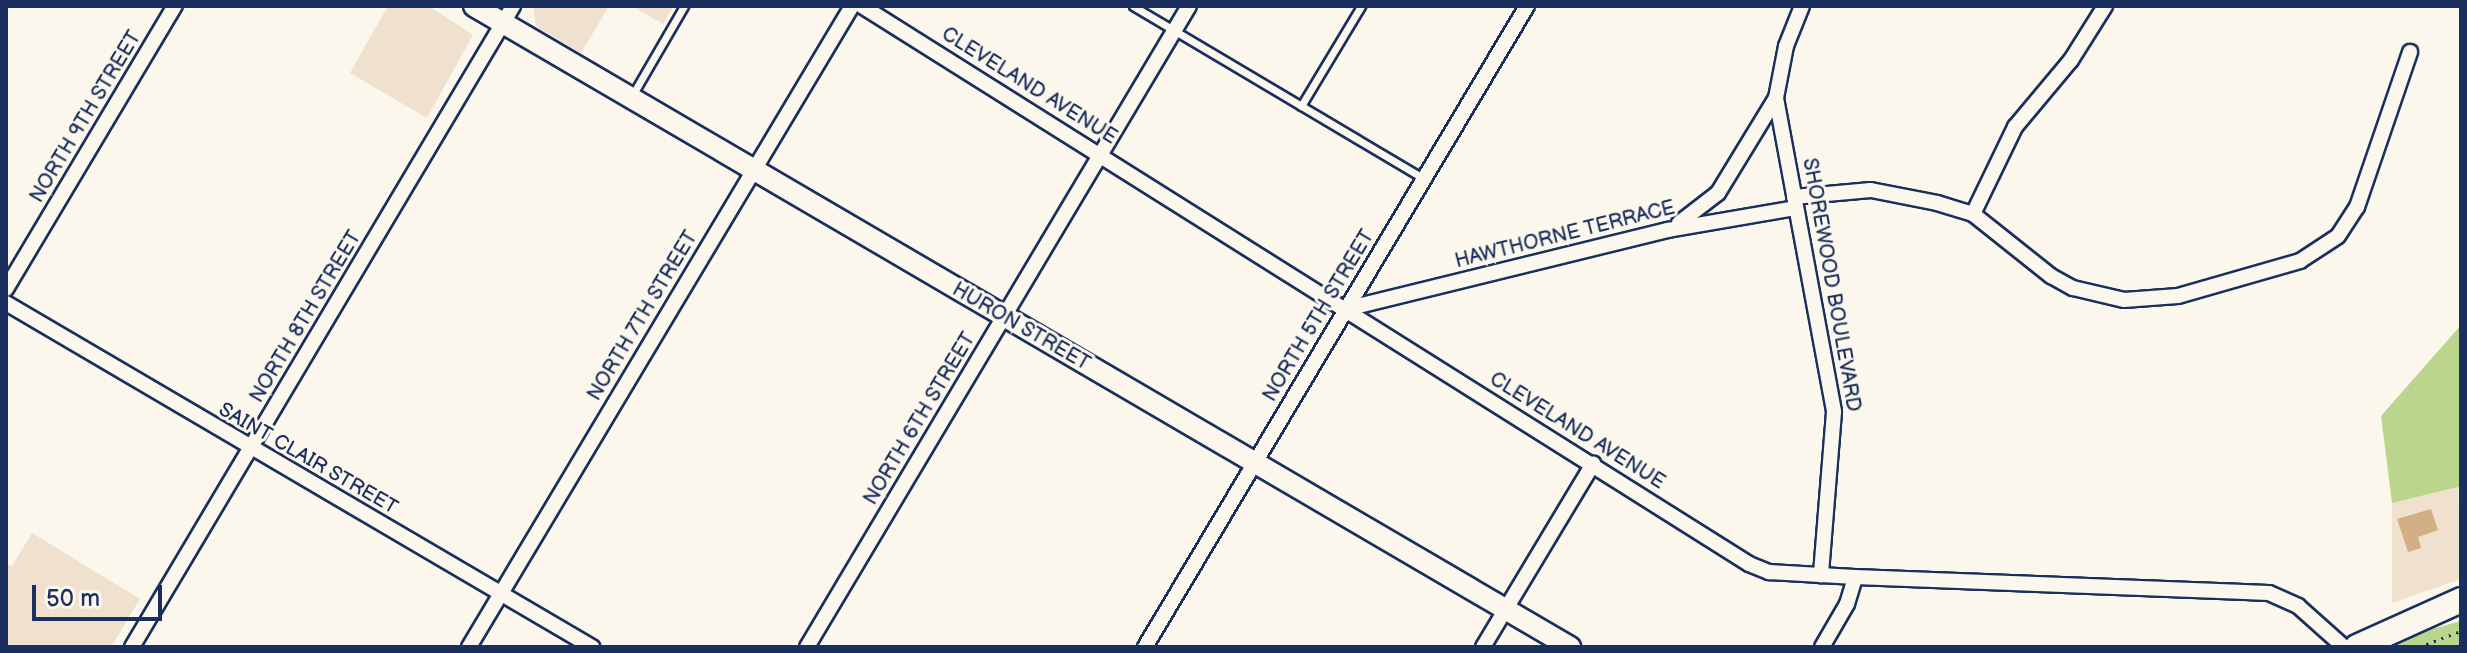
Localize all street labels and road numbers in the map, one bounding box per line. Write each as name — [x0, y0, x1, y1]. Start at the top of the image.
street label: CLEVELAND AVENUE — [937, 22, 1121, 150]
street label: NORTH 9TH STREET — [25, 27, 147, 207]
street label: SHOREWOOD BOULEVARD — [1797, 156, 1865, 414]
street label: HAWTHORNE TERRACE — [1452, 196, 1678, 274]
street label: NORTH 7TH STREET — [583, 226, 703, 406]
street label: NORTH 5TH STREET — [1258, 226, 1380, 406]
street label: NORTH 8TH STREET — [245, 227, 367, 407]
street label: HURON STREET — [948, 278, 1094, 376]
street label: NORTH 6TH STREET — [859, 328, 981, 510]
street label: CLEVELAND AVENUE — [1485, 367, 1669, 495]
street label: SAINT CLAIR STREET — [214, 398, 402, 520]

